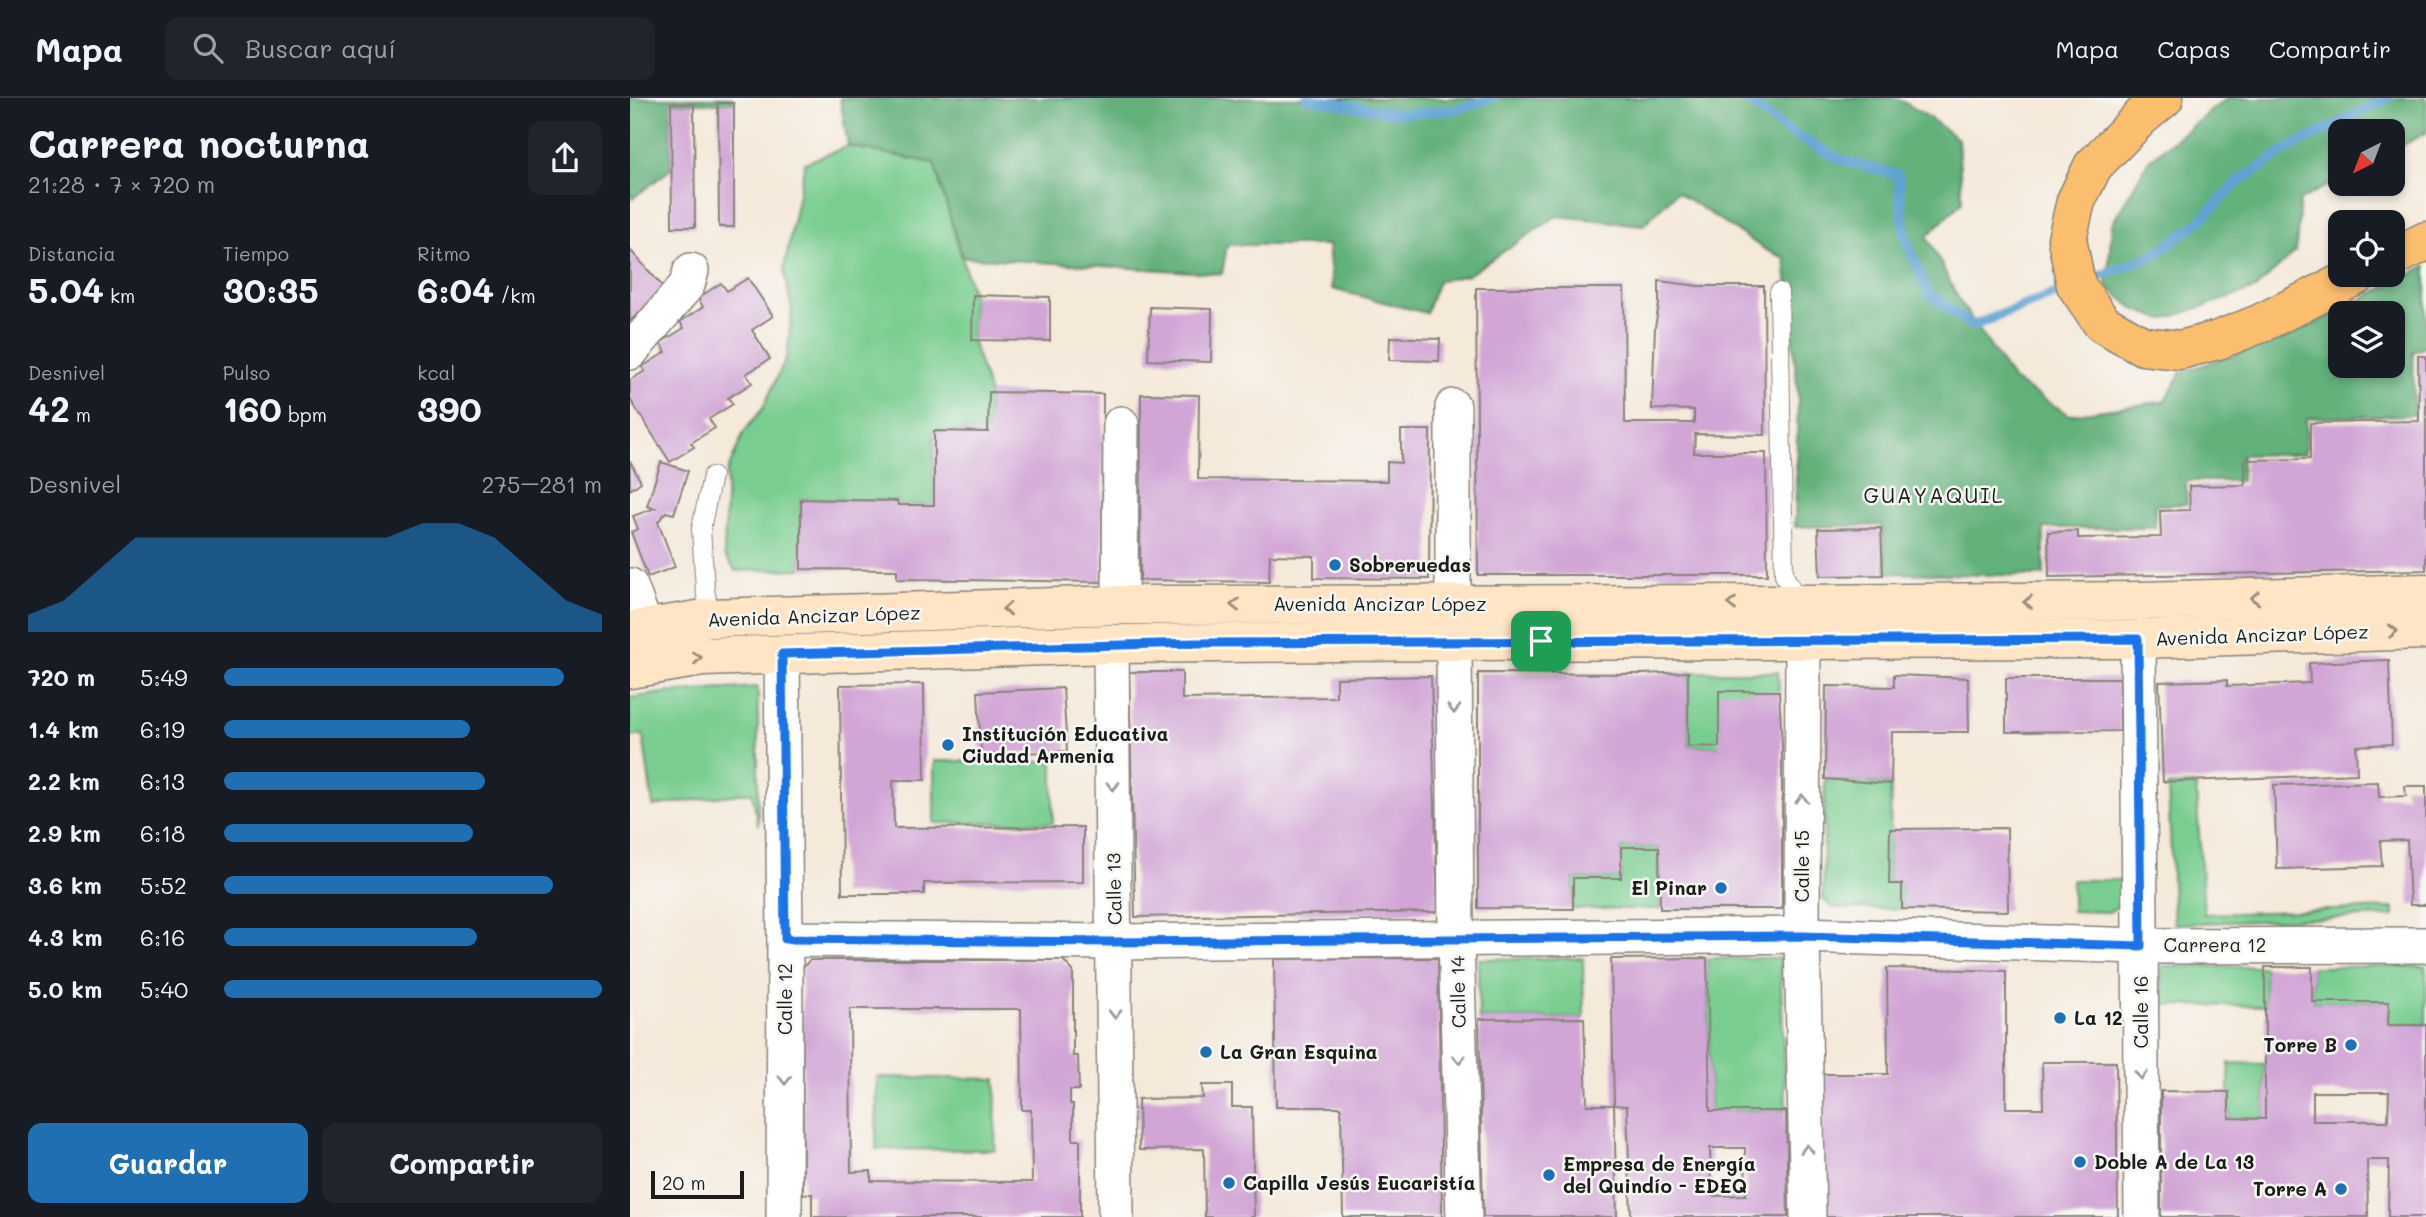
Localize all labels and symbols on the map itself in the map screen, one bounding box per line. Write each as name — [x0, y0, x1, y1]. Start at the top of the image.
north arrow — [2328, 119, 2404, 196]
district label: GUAYAQUIL — [1863, 481, 2005, 508]
place label: Sobreruedas — [1349, 552, 1471, 577]
marker: Sobreruedas — [1327, 557, 1343, 573]
one-way arrow — [2250, 590, 2261, 605]
street label: Avenida Ancizar López — [1273, 591, 1487, 616]
one-way arrow — [2022, 594, 2033, 610]
one-way arrow — [1726, 596, 1736, 612]
one-way arrow — [1229, 597, 1239, 613]
street label: Avenida Ancizar López — [707, 599, 921, 632]
one-way arrow — [1001, 601, 1012, 617]
pin — [1511, 611, 1571, 671]
street label: Avenida Ancizar López — [2155, 618, 2369, 651]
one-way arrow — [2388, 624, 2399, 639]
one-way arrow — [692, 651, 703, 666]
one-way arrow — [1446, 704, 1462, 715]
place label: Institución Educativa Ciudad Armenia — [962, 721, 1168, 768]
marker: Institución Educativa Ciudad Armenia — [940, 737, 956, 753]
one-way arrow — [1105, 781, 1120, 792]
one-way arrow — [1794, 793, 1810, 804]
street label: Calle 15 — [1789, 830, 1814, 902]
street label: Calle 13 — [1100, 853, 1127, 925]
place label: El Pinar — [1631, 875, 1707, 900]
marker: El Pinar — [1713, 880, 1729, 896]
street label: Carrera 12 — [2164, 932, 2266, 957]
street label: Calle 14 — [1444, 956, 1471, 1028]
street label: Calle 12 — [772, 963, 797, 1035]
street label: Calle 16 — [2128, 976, 2153, 1048]
place label: La 12 — [2074, 1005, 2123, 1030]
one-way arrow — [1107, 1009, 1123, 1019]
marker: La 12 — [2052, 1010, 2068, 1026]
place label: Torre B — [2263, 1032, 2337, 1057]
marker: Torre B — [2343, 1037, 2359, 1053]
place label: La Gran Esquina — [1220, 1039, 1377, 1064]
marker: La Gran Esquina — [1198, 1044, 1214, 1060]
one-way arrow — [1452, 1054, 1467, 1065]
one-way arrow — [2134, 1070, 2149, 1081]
one-way arrow — [777, 1076, 793, 1086]
one-way arrow — [1799, 1143, 1814, 1154]
place label: Doble A de La 13 — [2094, 1149, 2254, 1174]
place label: Empresa de Energía del Quindío - EDEQ — [1563, 1151, 1756, 1198]
marker: Doble A de La 13 — [2072, 1154, 2088, 1170]
marker: Empresa de Energía del Quindío - EDEQ — [1541, 1167, 1557, 1183]
scale bar — [651, 1168, 744, 1200]
place label: Capilla Jesús Eucaristía — [1243, 1170, 1475, 1195]
marker: Capilla Jesús Eucaristía — [1221, 1175, 1237, 1191]
place label: Torre A — [2253, 1176, 2327, 1201]
marker: Torre A — [2333, 1181, 2349, 1197]

